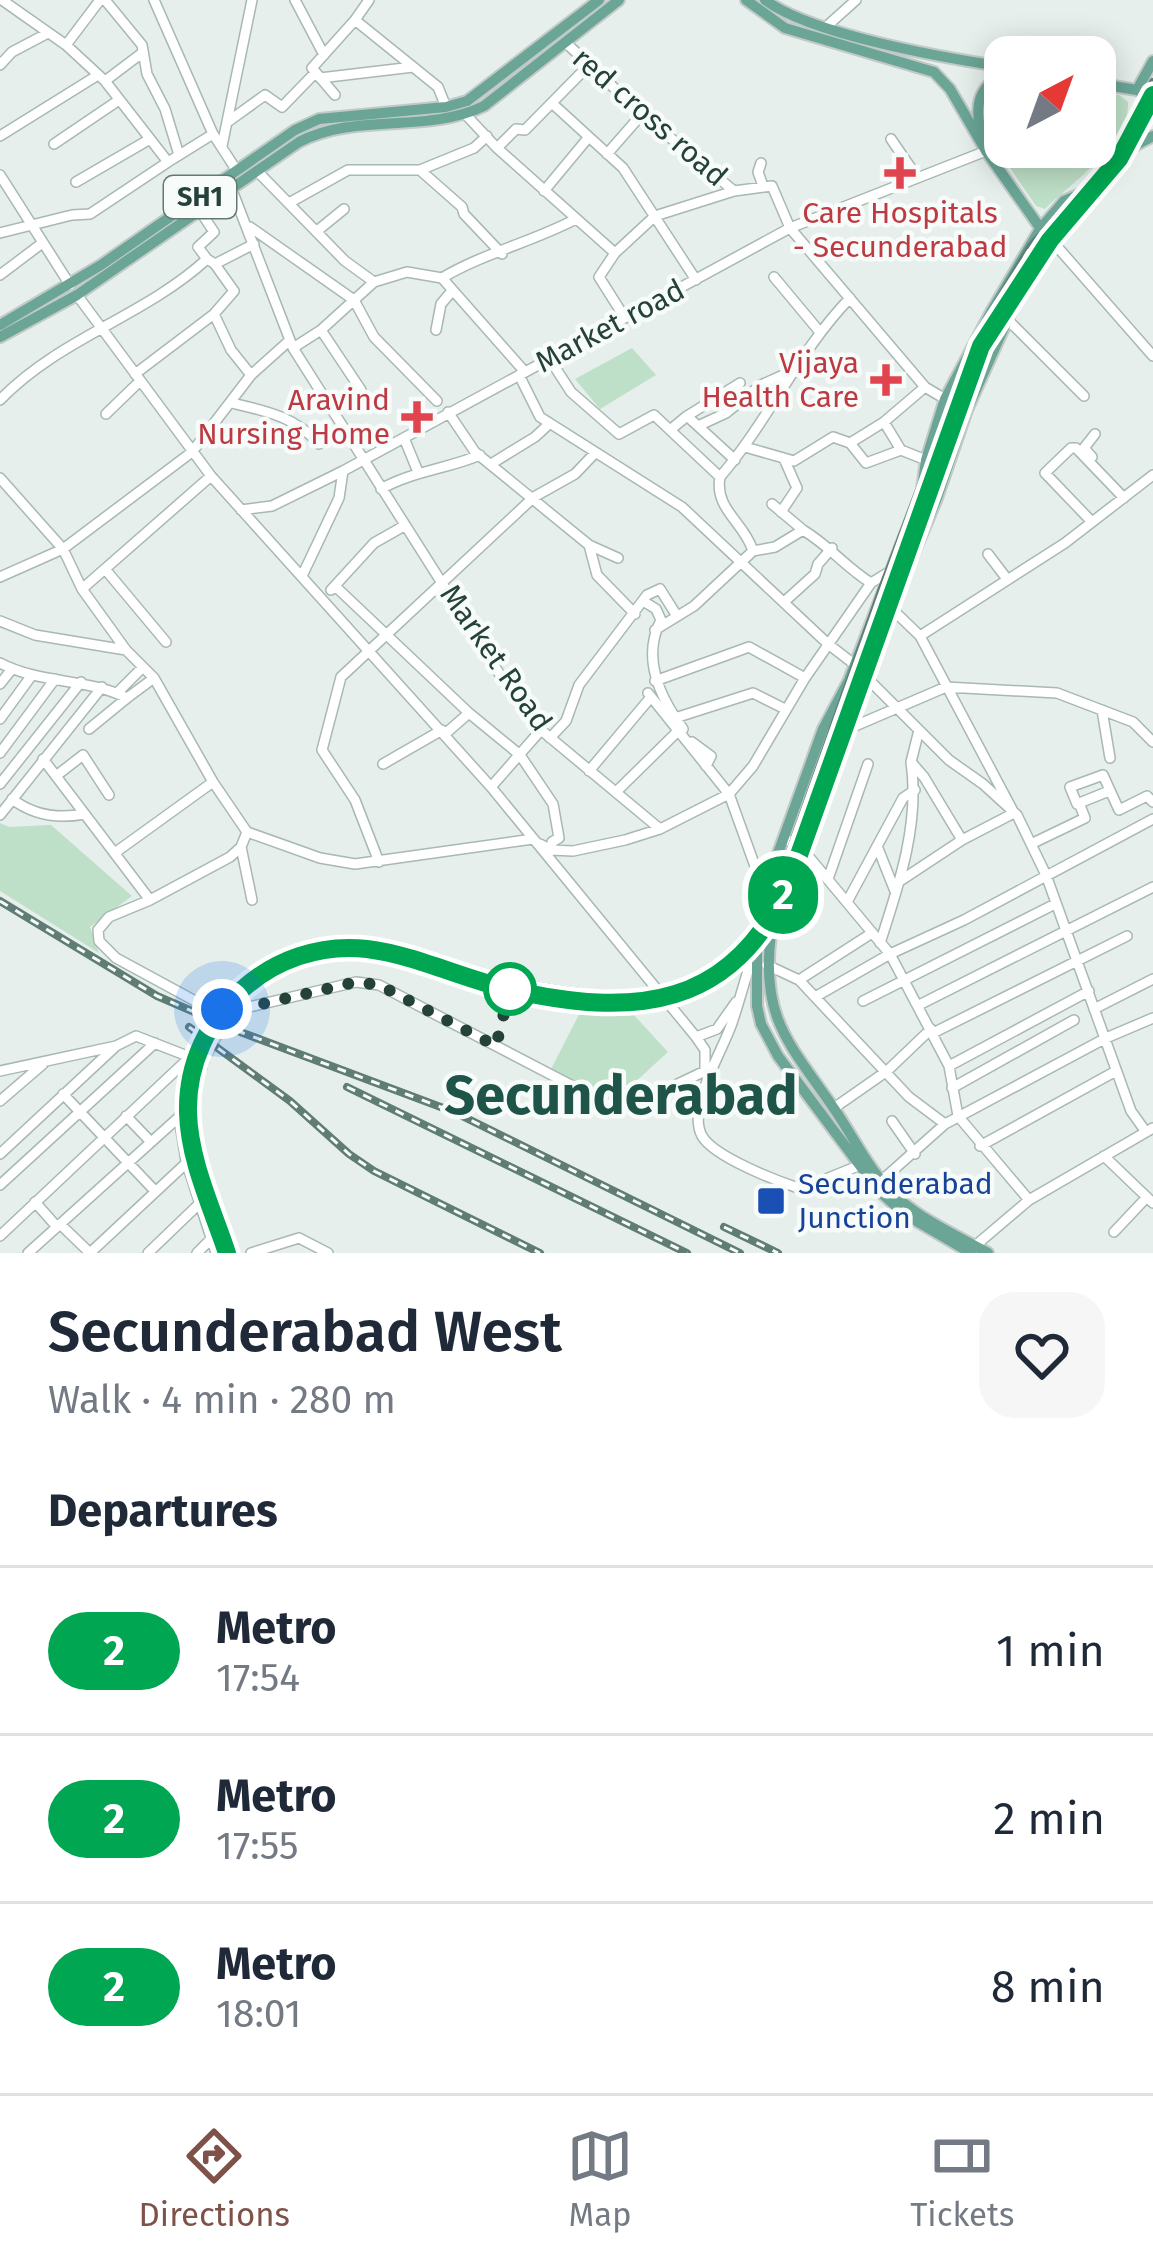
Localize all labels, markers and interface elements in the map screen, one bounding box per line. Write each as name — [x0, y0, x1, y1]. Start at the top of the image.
north arrow — [984, 36, 1116, 168]
map controls — [984, 36, 1116, 168]
street label: red cross road — [565, 40, 735, 194]
marker: Care Hospitals - Secunderabad — [884, 157, 916, 189]
road number: SH1 — [164, 176, 236, 218]
place label: Care Hospitals - Secunderabad — [793, 195, 1007, 265]
street label: Market road — [529, 272, 691, 380]
place label: Vijaya Health Care — [702, 345, 859, 415]
marker: Vijaya Health Care — [870, 364, 902, 396]
place label: Aravind Nursing Home — [197, 382, 390, 452]
marker: Aravind Nursing Home — [401, 401, 433, 433]
street label: Market Road — [432, 578, 560, 738]
line badge: 2 — [744, 856, 822, 934]
text: 2 — [772, 870, 794, 920]
unlabelled marker — [485, 964, 535, 1014]
your location — [192, 979, 252, 1039]
district label: Secunderabad — [444, 1064, 798, 1128]
place label: Secunderabad Junction — [798, 1166, 993, 1236]
marker: Secunderabad Junction — [755, 1185, 787, 1217]
button: heart — [979, 1292, 1105, 1418]
text: Secunderabad West — [48, 1298, 562, 1366]
text: Walk · 4 min · 280 m — [48, 1377, 396, 1423]
text: Departures — [48, 1484, 278, 1538]
text: Metro — [216, 1601, 337, 1655]
text: 1 min — [996, 1624, 1105, 1678]
text: 2 — [103, 1626, 125, 1676]
text: 17:54 — [216, 1655, 300, 1701]
text: Metro — [216, 1769, 337, 1823]
text: 2 min — [993, 1792, 1105, 1846]
text: 2 — [103, 1794, 125, 1844]
text: 17:55 — [216, 1823, 299, 1869]
text: Metro — [216, 1937, 337, 1991]
text: 8 min — [991, 1960, 1105, 2014]
text: 2 — [103, 1962, 125, 2012]
text: 18:01 — [216, 1991, 301, 2037]
tab: Directions — [139, 2123, 290, 2235]
tab: Map — [567, 2123, 633, 2235]
tab: Tickets — [910, 2123, 1014, 2235]

